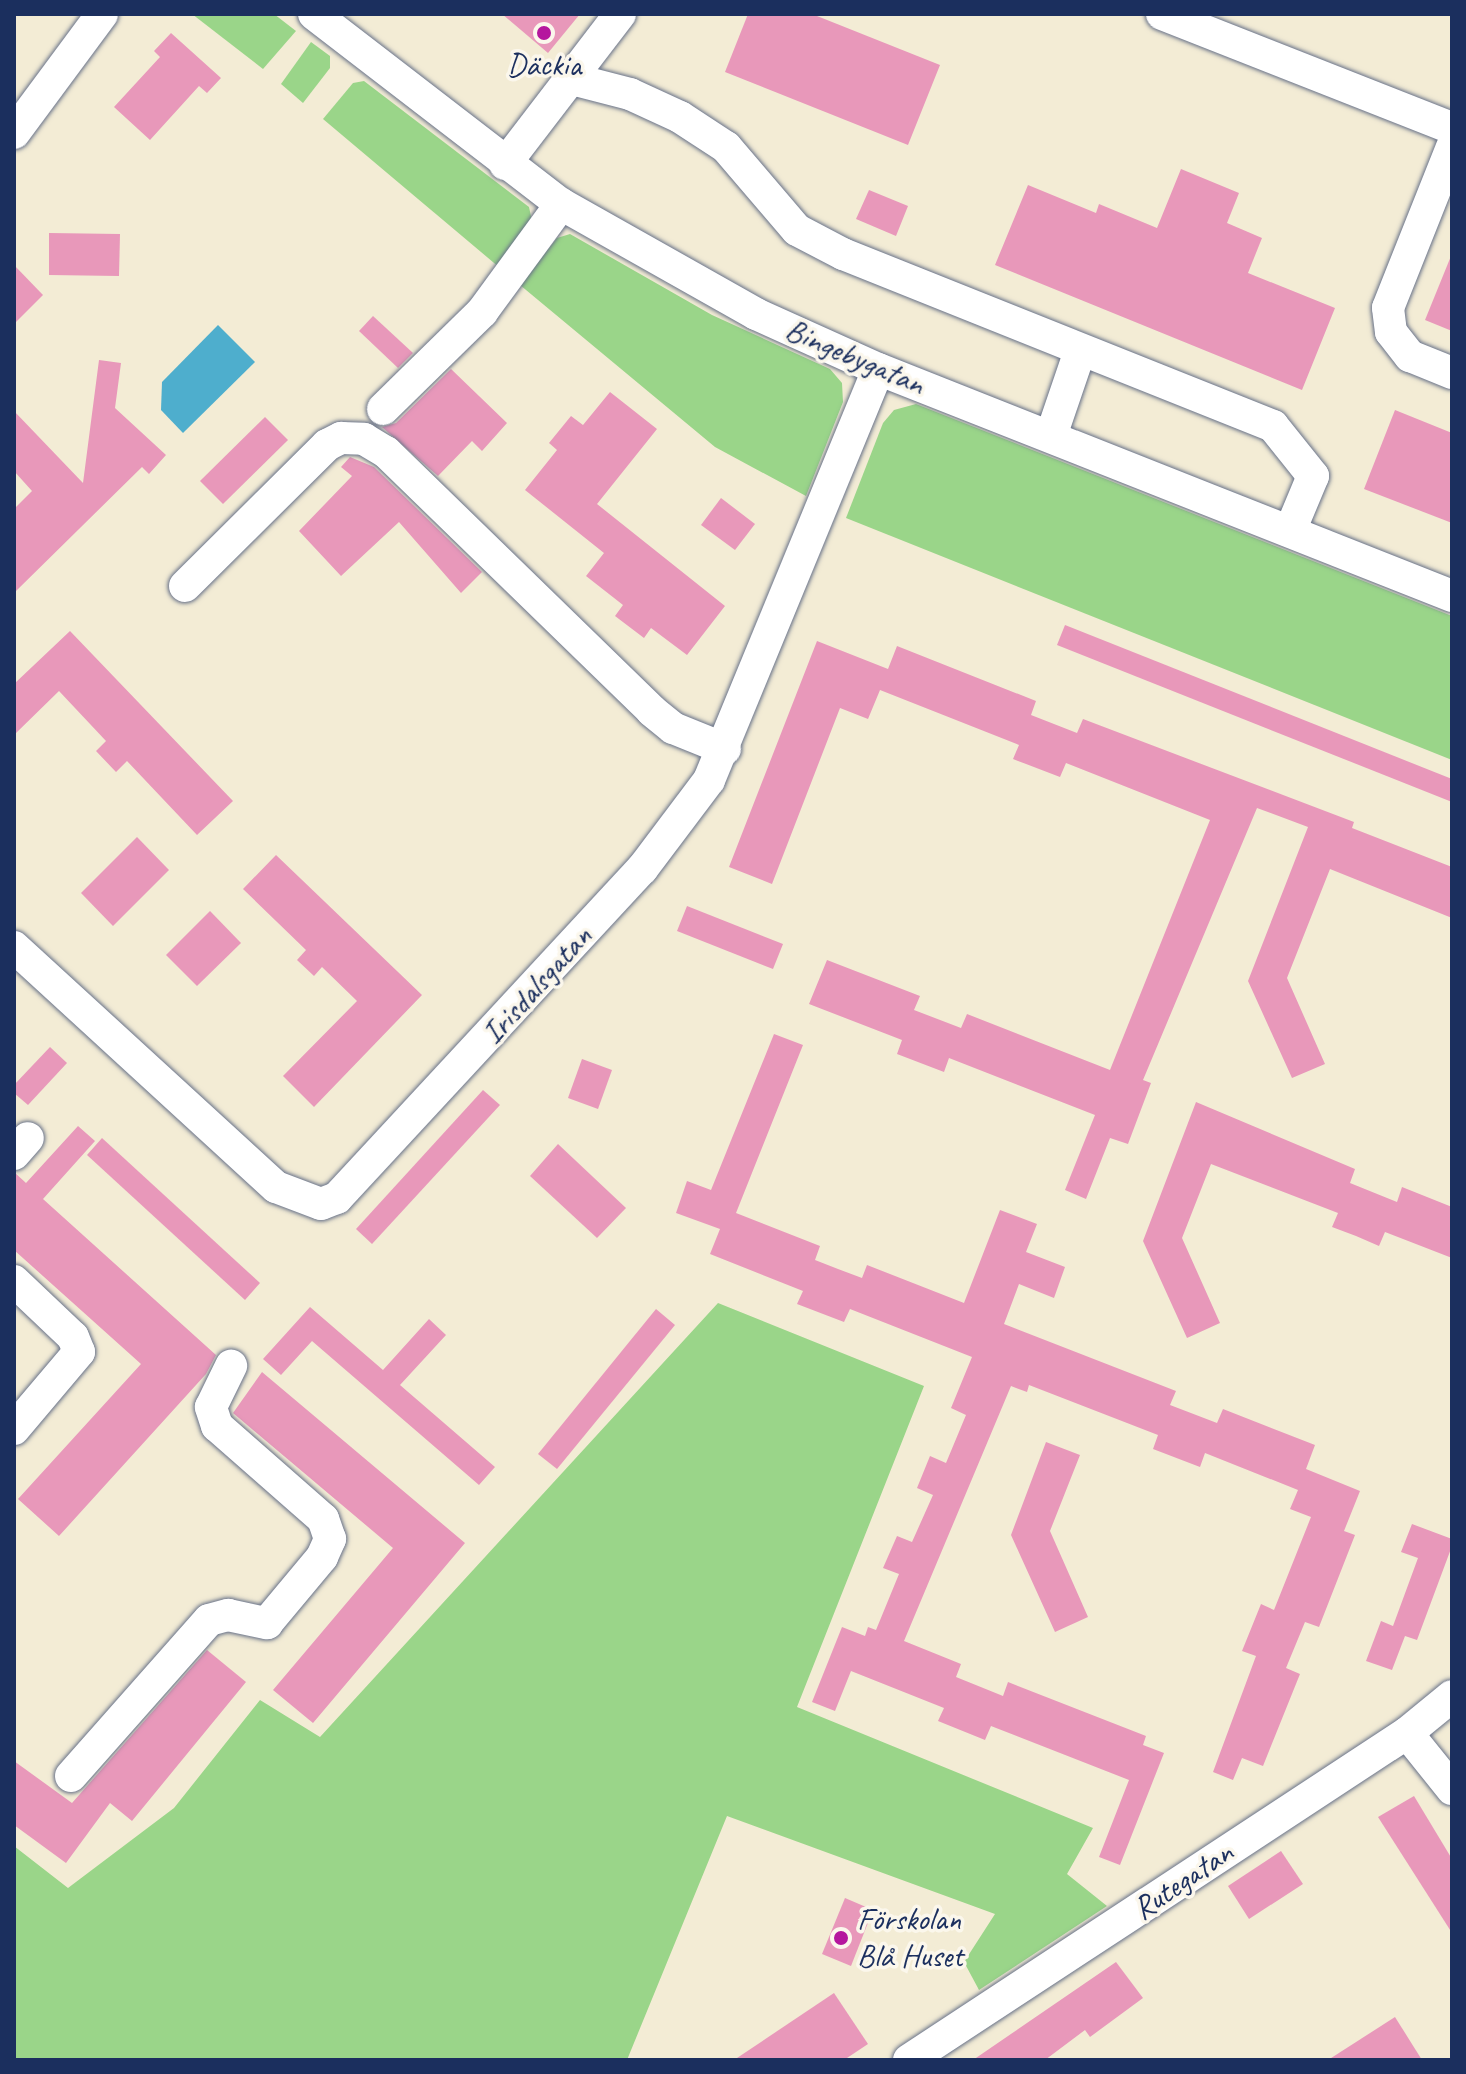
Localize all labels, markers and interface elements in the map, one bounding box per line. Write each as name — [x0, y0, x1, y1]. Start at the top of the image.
marker: Däckia — [535, 24, 553, 42]
place label: Däckia — [507, 46, 581, 84]
street label: Bingebygatan — [780, 311, 930, 403]
street label: Irisdalsgatan — [474, 918, 600, 1052]
street label: Rutegatan — [1126, 1834, 1240, 1928]
place label: Förskolan Blå Huset — [857, 1901, 963, 1976]
marker: Förskolan Blå Huset — [832, 1929, 850, 1947]

